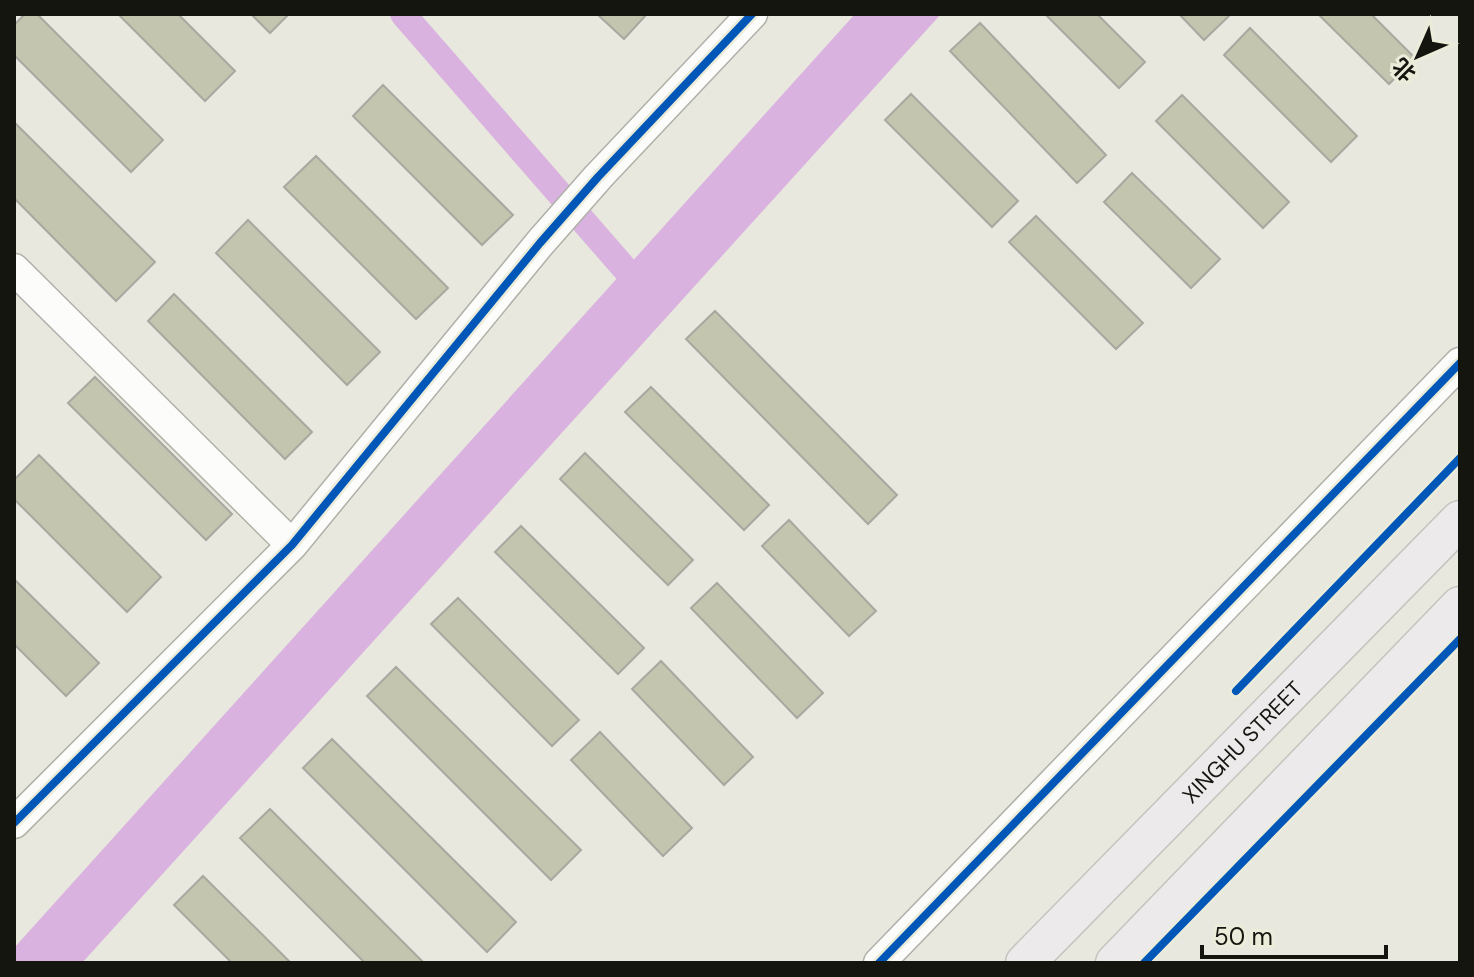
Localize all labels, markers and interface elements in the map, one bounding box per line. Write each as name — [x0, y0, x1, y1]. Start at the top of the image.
north arrow — [1378, 16, 1458, 96]
text: 北 — [1386, 52, 1422, 88]
street label: XINGHU STREET — [1176, 675, 1309, 810]
scale bar — [1202, 909, 1386, 959]
text: 50 m — [1214, 921, 1273, 952]

